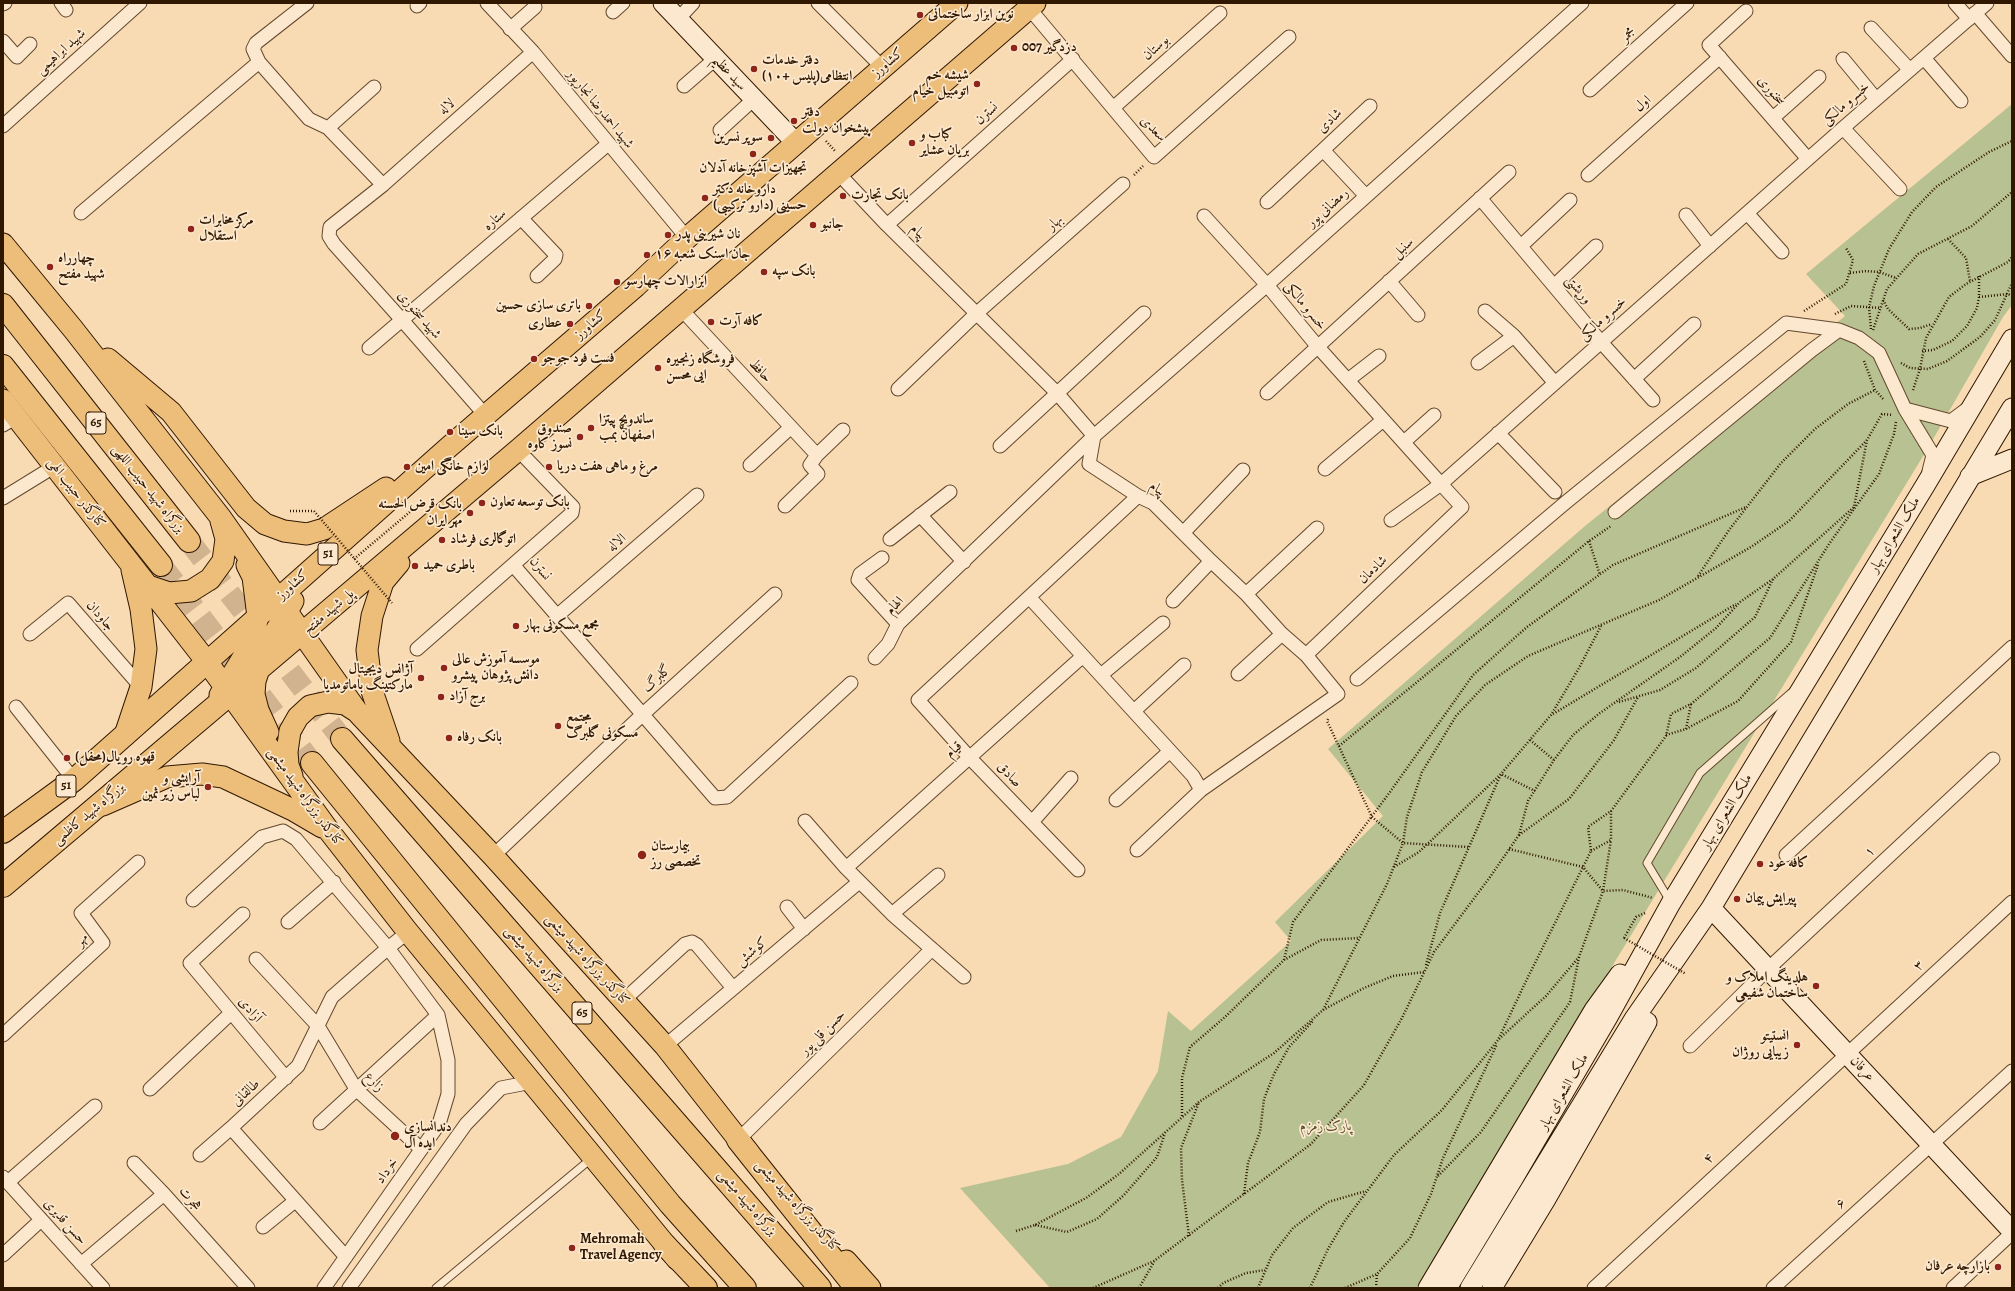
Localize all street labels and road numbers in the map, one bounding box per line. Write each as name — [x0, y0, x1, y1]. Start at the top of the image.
street label: مجمر — [1617, 24, 1639, 46]
street label: شهید ابراهیمی — [33, 25, 89, 79]
street label: بوستان — [1139, 32, 1173, 64]
street label: کشاورز — [868, 44, 908, 82]
street label: سید عظیم — [708, 52, 750, 94]
street label: شهید احمدرضا نجارپور — [563, 66, 637, 152]
street label: سخنوری — [1753, 73, 1789, 109]
street label: خسرو مالکی — [1819, 79, 1873, 129]
street label: اول — [1631, 92, 1655, 116]
street label: لاله — [435, 95, 459, 119]
street label: نسترن — [972, 99, 1002, 129]
street label: شادی — [1314, 105, 1346, 137]
street label: سعدی — [1136, 112, 1170, 146]
street label: رمضانی پور — [1304, 185, 1352, 231]
street label: ستاره — [480, 205, 510, 235]
street label: بهار — [1043, 211, 1067, 235]
street label: پیام — [906, 220, 930, 244]
street label: سنبل — [1389, 234, 1417, 262]
street label: ورپشتی — [1561, 272, 1595, 308]
street label: خسرو مالکی — [1280, 278, 1330, 334]
street label: شهید سخنوری — [394, 287, 444, 343]
street label: خسرو مالکی — [1576, 293, 1630, 345]
street label: کشاورز — [571, 306, 611, 344]
street label: حافظ — [745, 356, 775, 386]
road number: 65 — [86, 412, 106, 434]
street label: بزرگراه شهید حبیب اللهی — [108, 441, 188, 537]
street label: کنارگذر حبیب الهی — [43, 454, 109, 532]
street label: پیام — [1146, 478, 1168, 500]
street label: ملک الشعرای بهار — [1866, 494, 1924, 576]
street label: الاله — [604, 530, 630, 556]
road number: 51 — [318, 543, 338, 565]
street label: شادمان — [1355, 552, 1391, 588]
street label: نسترن — [526, 554, 554, 584]
street label: کشاورز — [274, 566, 312, 604]
street label: پل شهید مفتح — [300, 585, 358, 639]
street label: الهام — [882, 593, 908, 619]
street label: جاودان — [82, 597, 118, 635]
street label: گلبرگ — [639, 662, 675, 696]
street label: قیام — [942, 738, 966, 762]
street label: کنارگذر بزرگراه شهید میثمی — [264, 744, 346, 850]
street label: صادق — [993, 759, 1025, 791]
street label: ملک الشعرای بهار — [1698, 771, 1756, 853]
road number: 51 — [56, 775, 76, 797]
street label: بزرگراه شهید کاظمی — [50, 779, 128, 849]
street label: ۱ — [1861, 843, 1879, 861]
street label: کنارگذر بزرگراه شهید میثمی — [541, 911, 633, 1009]
street label: بزرگراه شهید میثمی — [501, 923, 567, 995]
street label: مهر — [72, 930, 92, 950]
street label: کوشش — [732, 934, 772, 970]
street label: ۳ — [1910, 957, 1928, 975]
street label: آزادی — [234, 994, 266, 1026]
road number: 65 — [572, 1002, 592, 1024]
street label: حسن قلی پور — [797, 1007, 849, 1059]
street label: ملک الشعرای بهار — [1535, 1051, 1593, 1133]
street label: عرفان — [1846, 1053, 1878, 1085]
street label: زارع — [360, 1068, 388, 1096]
street label: طالقانی — [228, 1076, 264, 1110]
street label: ۴ — [1700, 1150, 1718, 1168]
street label: خرداد — [372, 1155, 402, 1187]
street label: کنارگذر بزرگراه شهید میثمی — [751, 1157, 843, 1255]
street label: بزرگراه شهید میثمی — [714, 1167, 780, 1239]
street label: هجرت — [175, 1183, 205, 1215]
street label: حسن قدیری — [40, 1195, 90, 1249]
street label: ۶ — [1832, 1195, 1850, 1213]

